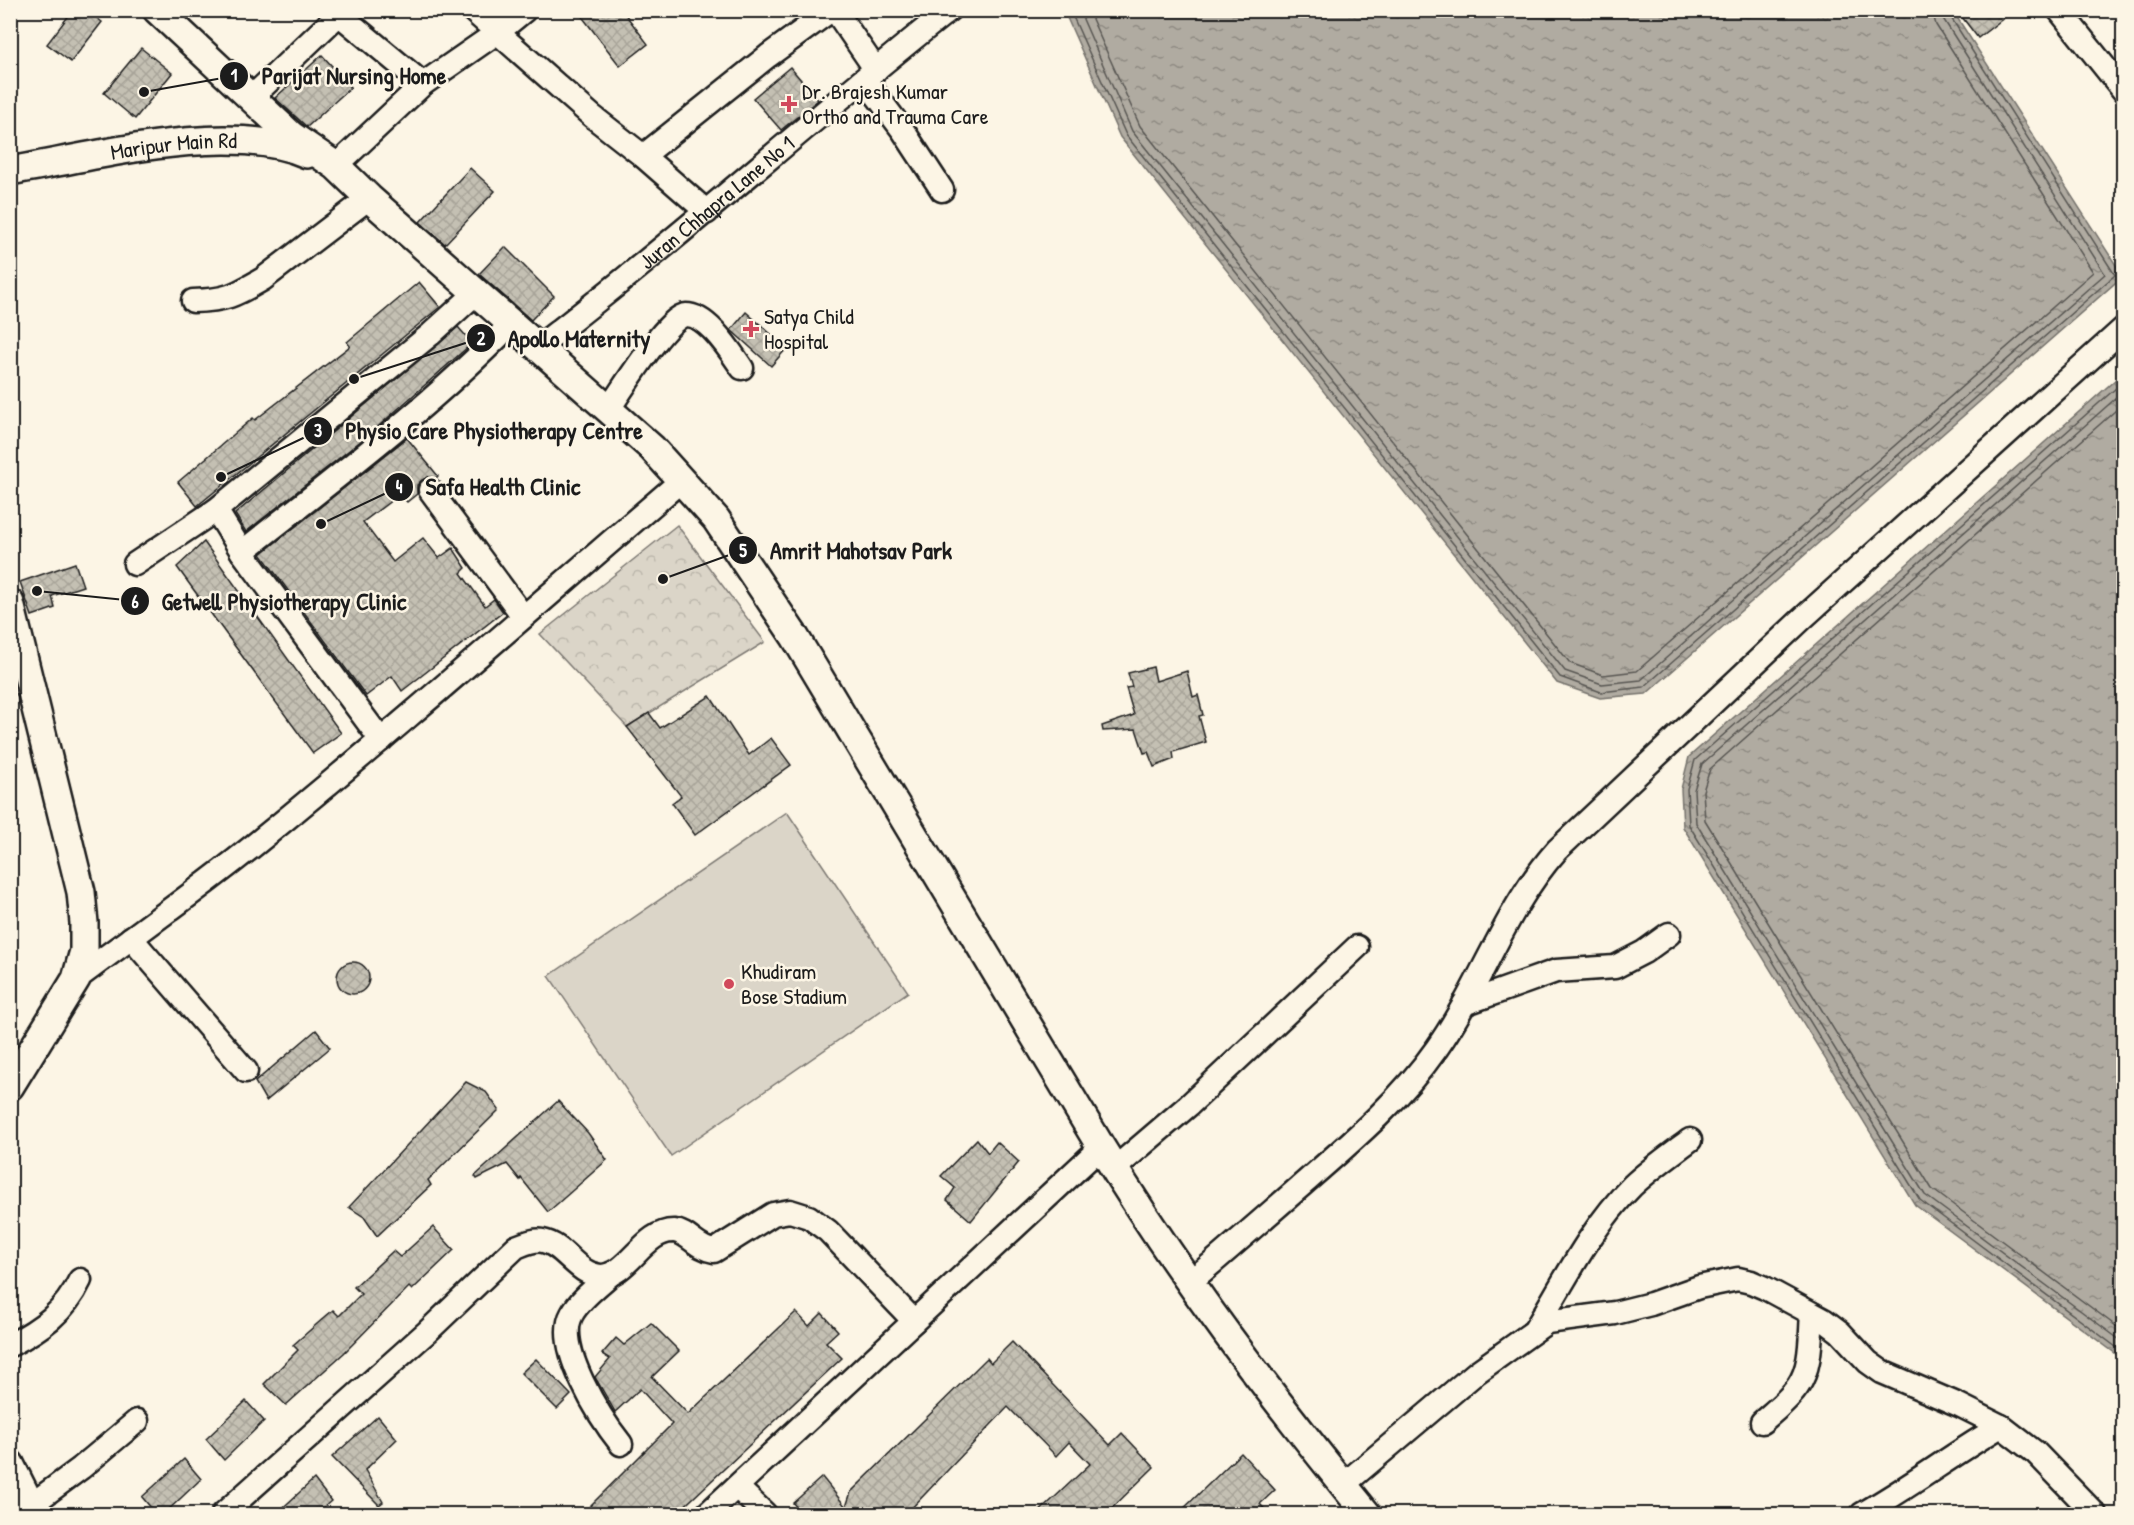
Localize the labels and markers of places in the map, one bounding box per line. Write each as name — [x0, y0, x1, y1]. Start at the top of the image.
callout: Parijat Nursing Home — [219, 55, 458, 97]
place label: Dr. Brajesh Kumar Ortho and Trauma Care — [802, 76, 989, 131]
marker: Dr. Brajesh Kumar Ortho and Trauma Care — [780, 95, 798, 113]
place label: Satya Child Hospital — [764, 301, 854, 356]
callout: Apollo Maternity — [466, 317, 663, 359]
marker: Satya Child Hospital — [742, 320, 760, 338]
callout: Physio Care Physiotherapy Centre — [303, 410, 654, 452]
callout: Safa Health Clinic — [384, 466, 593, 508]
callout: Amrit Mahotsav Park — [728, 529, 964, 571]
callout: Getwell Physiotherapy Clinic — [120, 580, 419, 622]
place label: Khudiram Bose Stadium — [741, 956, 847, 1011]
marker: Khudiram Bose Stadium — [722, 977, 736, 991]

